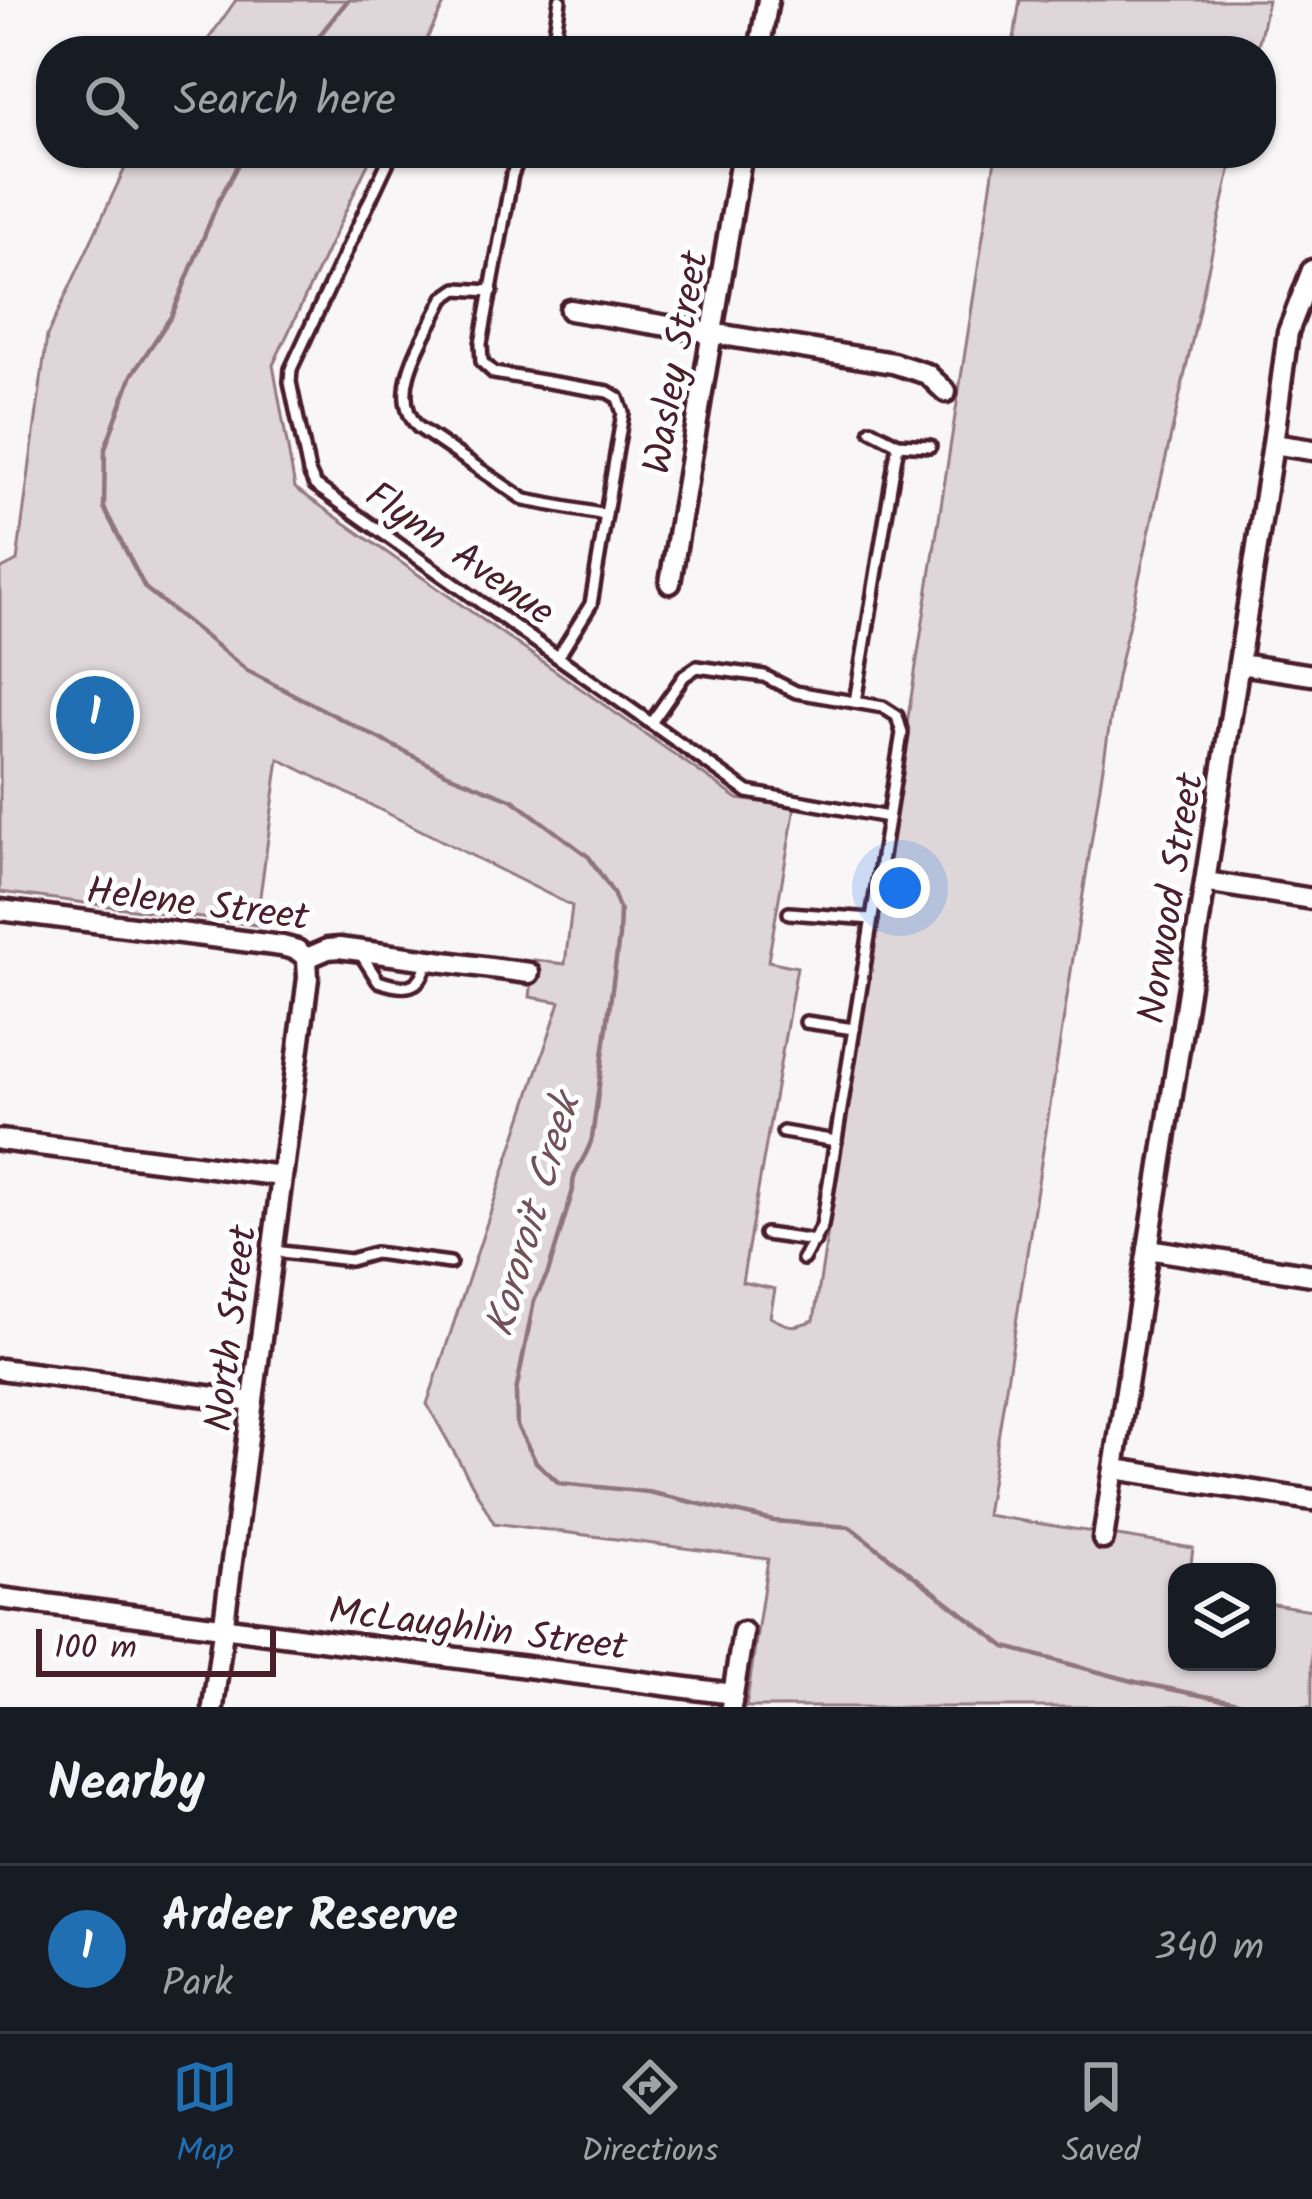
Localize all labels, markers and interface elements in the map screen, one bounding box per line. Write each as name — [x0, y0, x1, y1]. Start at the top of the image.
search box — [36, 36, 1276, 168]
text: Search here — [174, 66, 396, 138]
icon: search — [78, 69, 144, 135]
street label: Wasley Street — [628, 245, 728, 479]
street label: Flynn Avenue — [351, 467, 567, 644]
pin: 1 — [56, 670, 134, 760]
street label: Norwood Street — [1123, 768, 1223, 1028]
your location — [870, 858, 930, 918]
street label: Helene Street — [83, 862, 313, 950]
water label: Kororoit Creek — [468, 1082, 602, 1345]
street label: North Street — [190, 1221, 276, 1435]
map controls — [1168, 1563, 1276, 1671]
button: layers — [1168, 1563, 1276, 1671]
street label: McLaughlin Street — [325, 1582, 631, 1680]
scale bar — [36, 1623, 276, 1676]
text: 100 m — [54, 1623, 137, 1676]
text: Nearby — [48, 1745, 205, 1826]
text: Ardeer Reserve — [162, 1882, 458, 1954]
text: 1 — [81, 1918, 93, 1980]
text: 340 m — [1154, 1918, 1264, 1980]
text: Park — [162, 1954, 233, 2016]
tab: Map — [172, 2054, 238, 2179]
tab: Directions — [581, 2054, 718, 2179]
tab: Saved — [1062, 2054, 1140, 2179]

